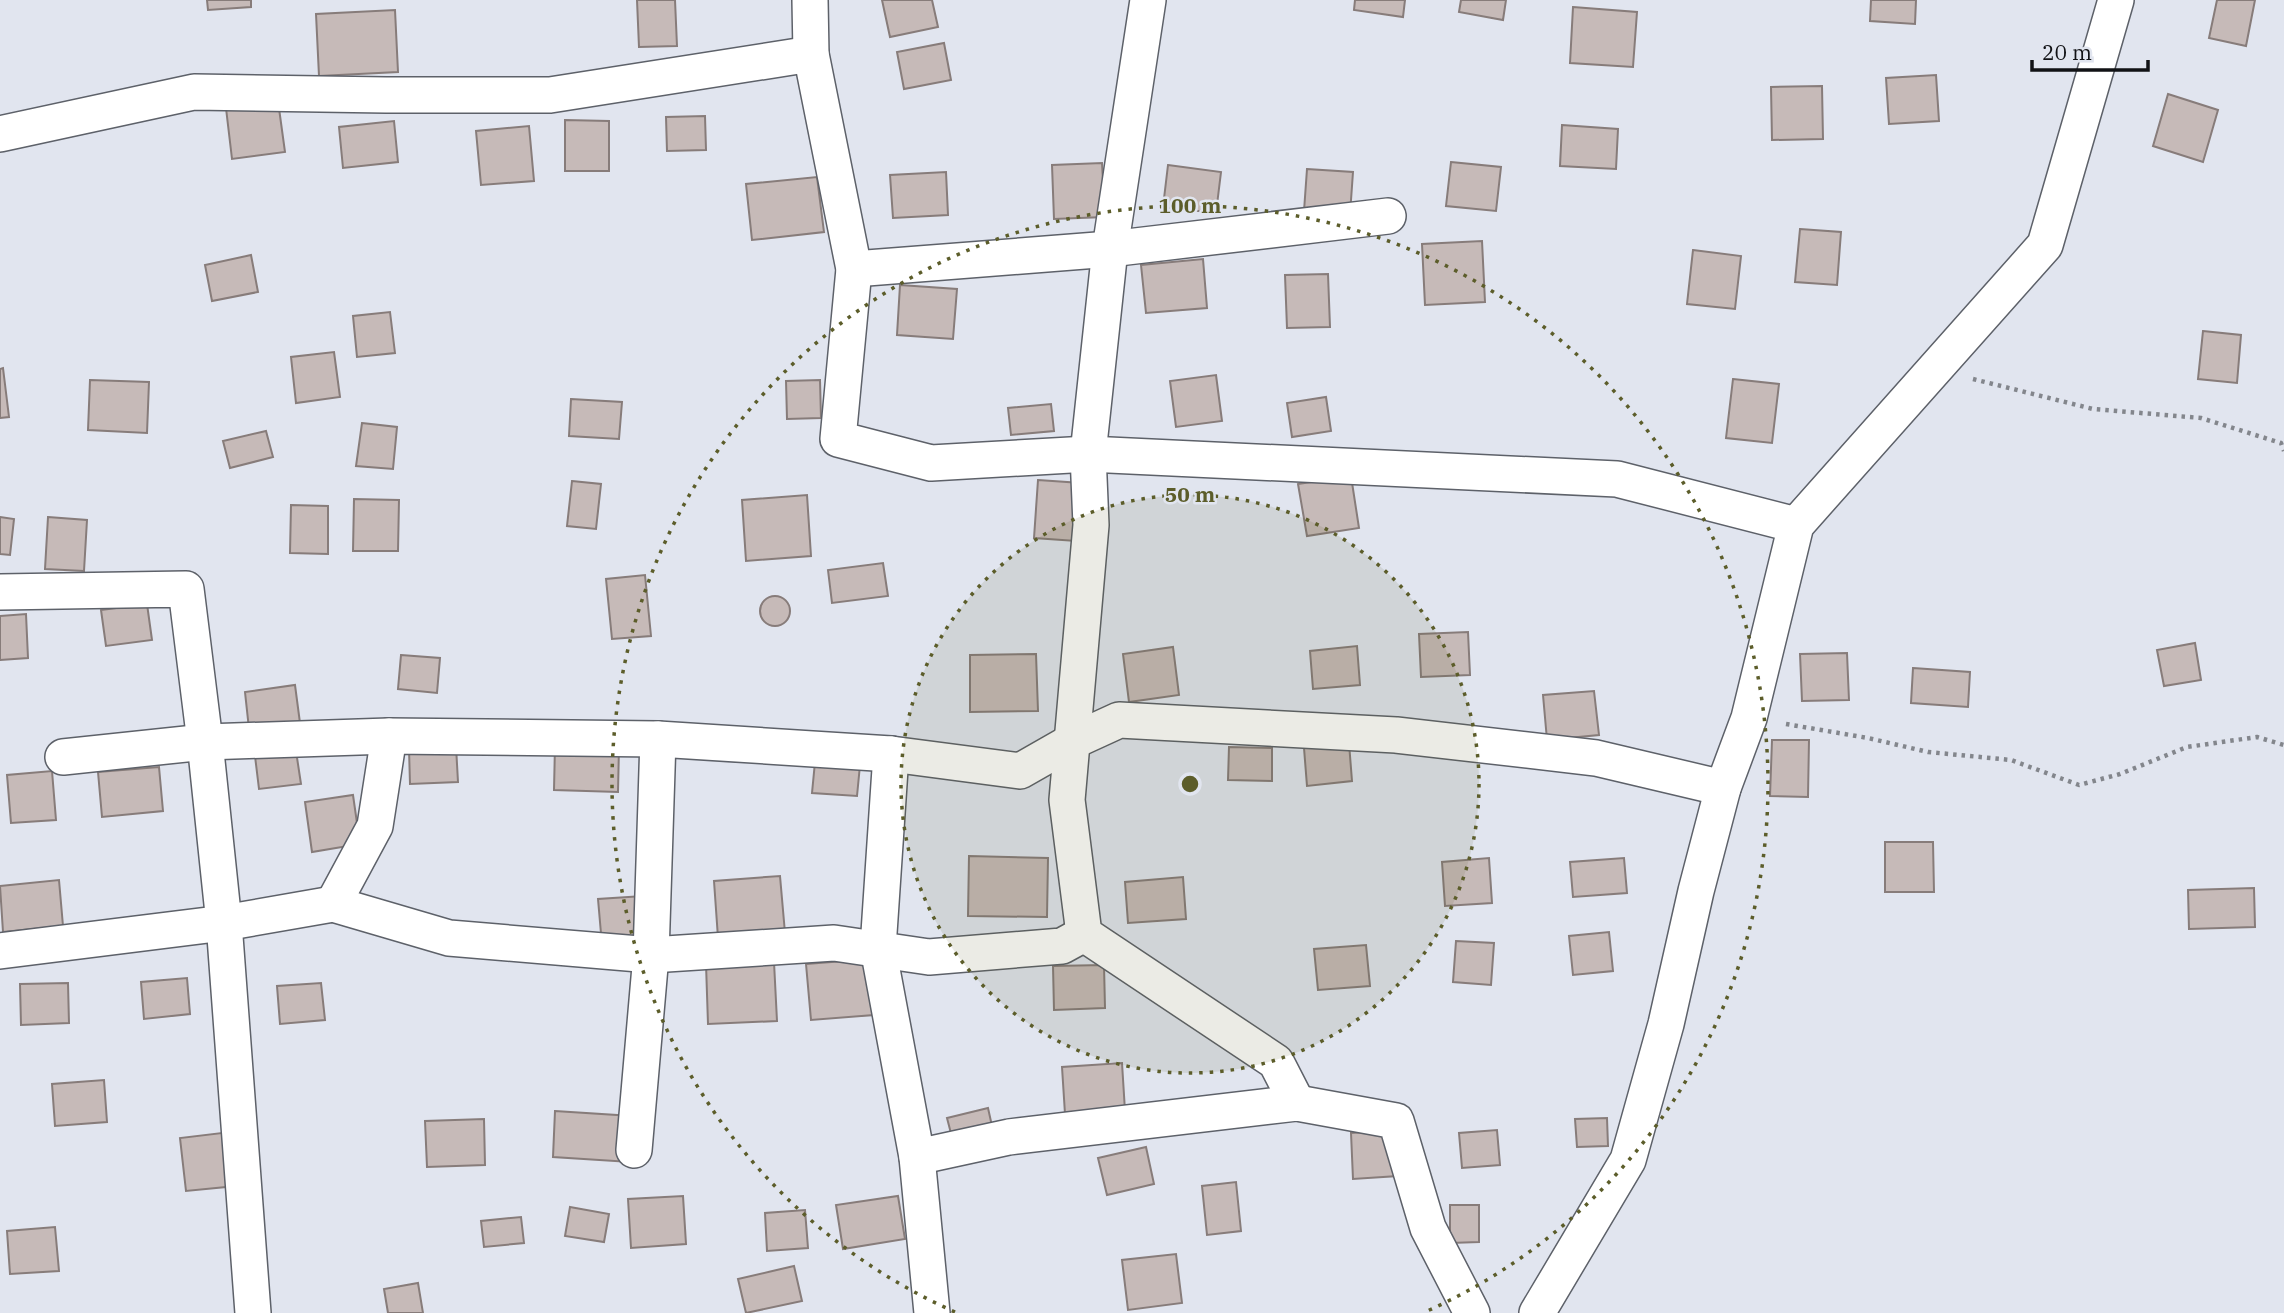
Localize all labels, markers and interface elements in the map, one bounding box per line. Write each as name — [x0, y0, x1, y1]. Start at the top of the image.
scale bar — [2032, 28, 2148, 72]
text: 20 m — [2042, 38, 2092, 66]
text: 100 m — [1158, 191, 1222, 219]
text: 50 m — [1165, 480, 1215, 508]
centre of rings — [1178, 772, 1202, 796]

